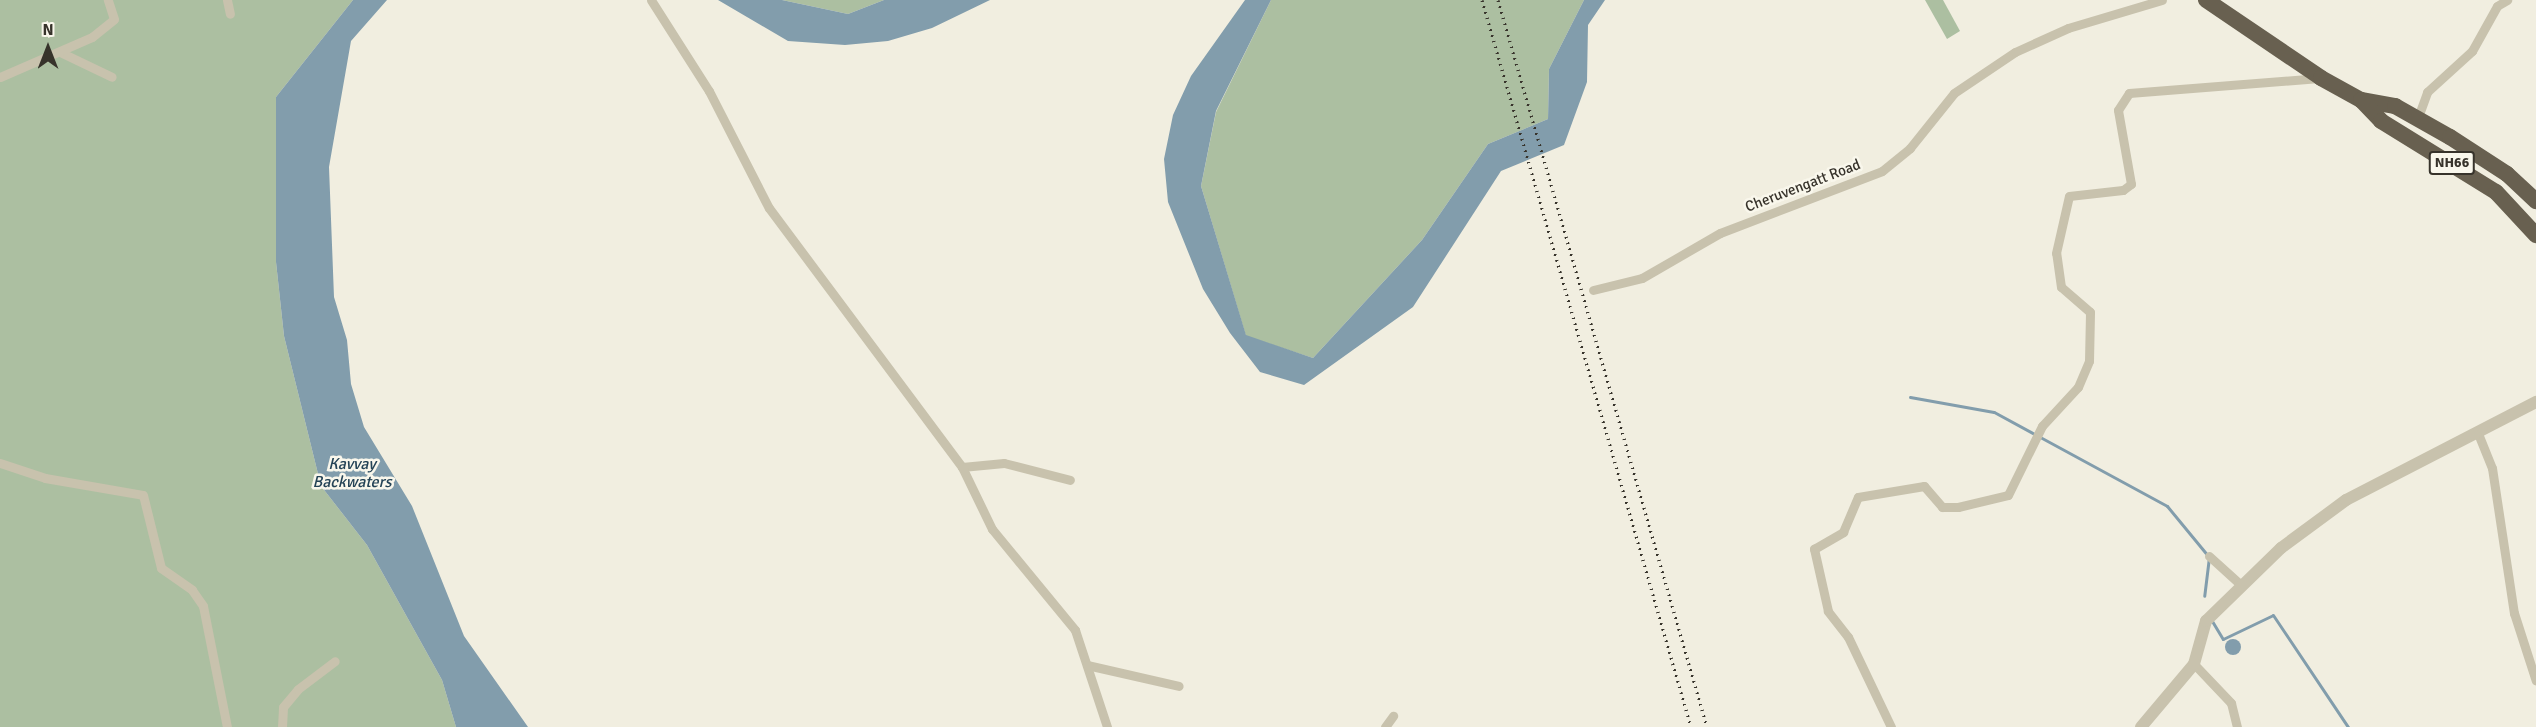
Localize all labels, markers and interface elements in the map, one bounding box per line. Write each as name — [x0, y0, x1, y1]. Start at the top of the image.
north arrow — [18, 18, 78, 78]
text: N — [42, 20, 54, 40]
road number: NH66 — [2428, 152, 2476, 174]
street label: Cheruvengatt Road — [1743, 156, 1863, 216]
water label: Kavvay Backwaters — [313, 454, 391, 492]

